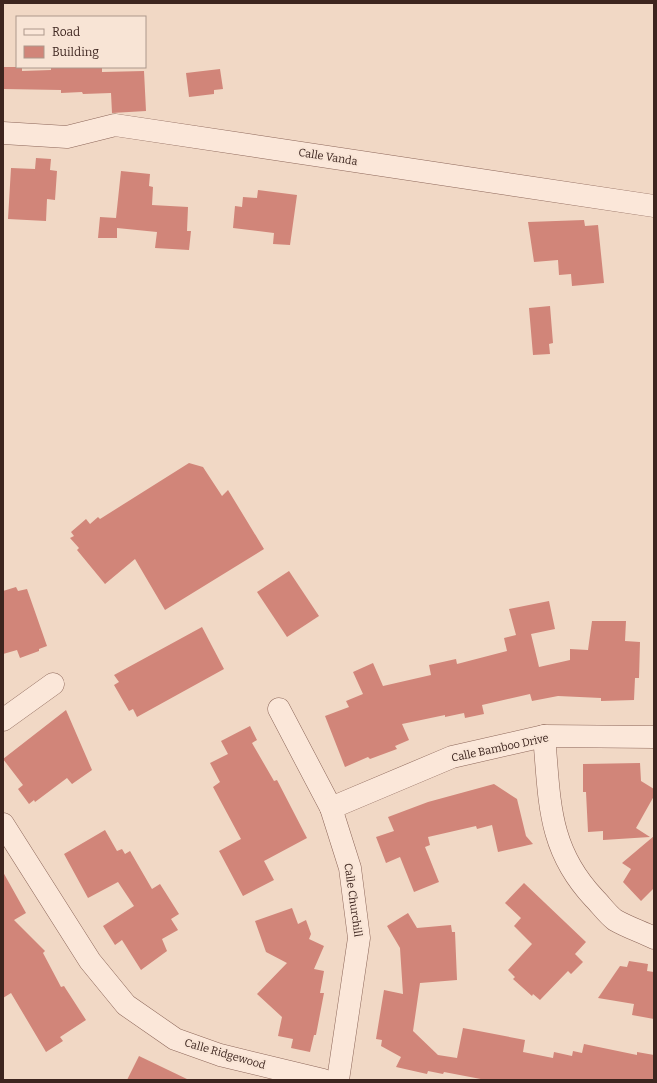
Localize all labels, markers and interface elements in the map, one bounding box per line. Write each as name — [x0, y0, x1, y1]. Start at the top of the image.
legend — [16, 16, 146, 68]
text: Road — [52, 25, 80, 39]
text: Building — [52, 45, 99, 59]
street label: Calle Vanda — [298, 146, 358, 168]
street label: Calle Bamboo Drive — [450, 731, 550, 765]
street label: Calle Churchill — [341, 862, 365, 938]
street label: Calle Ridgewood — [183, 1036, 268, 1072]

